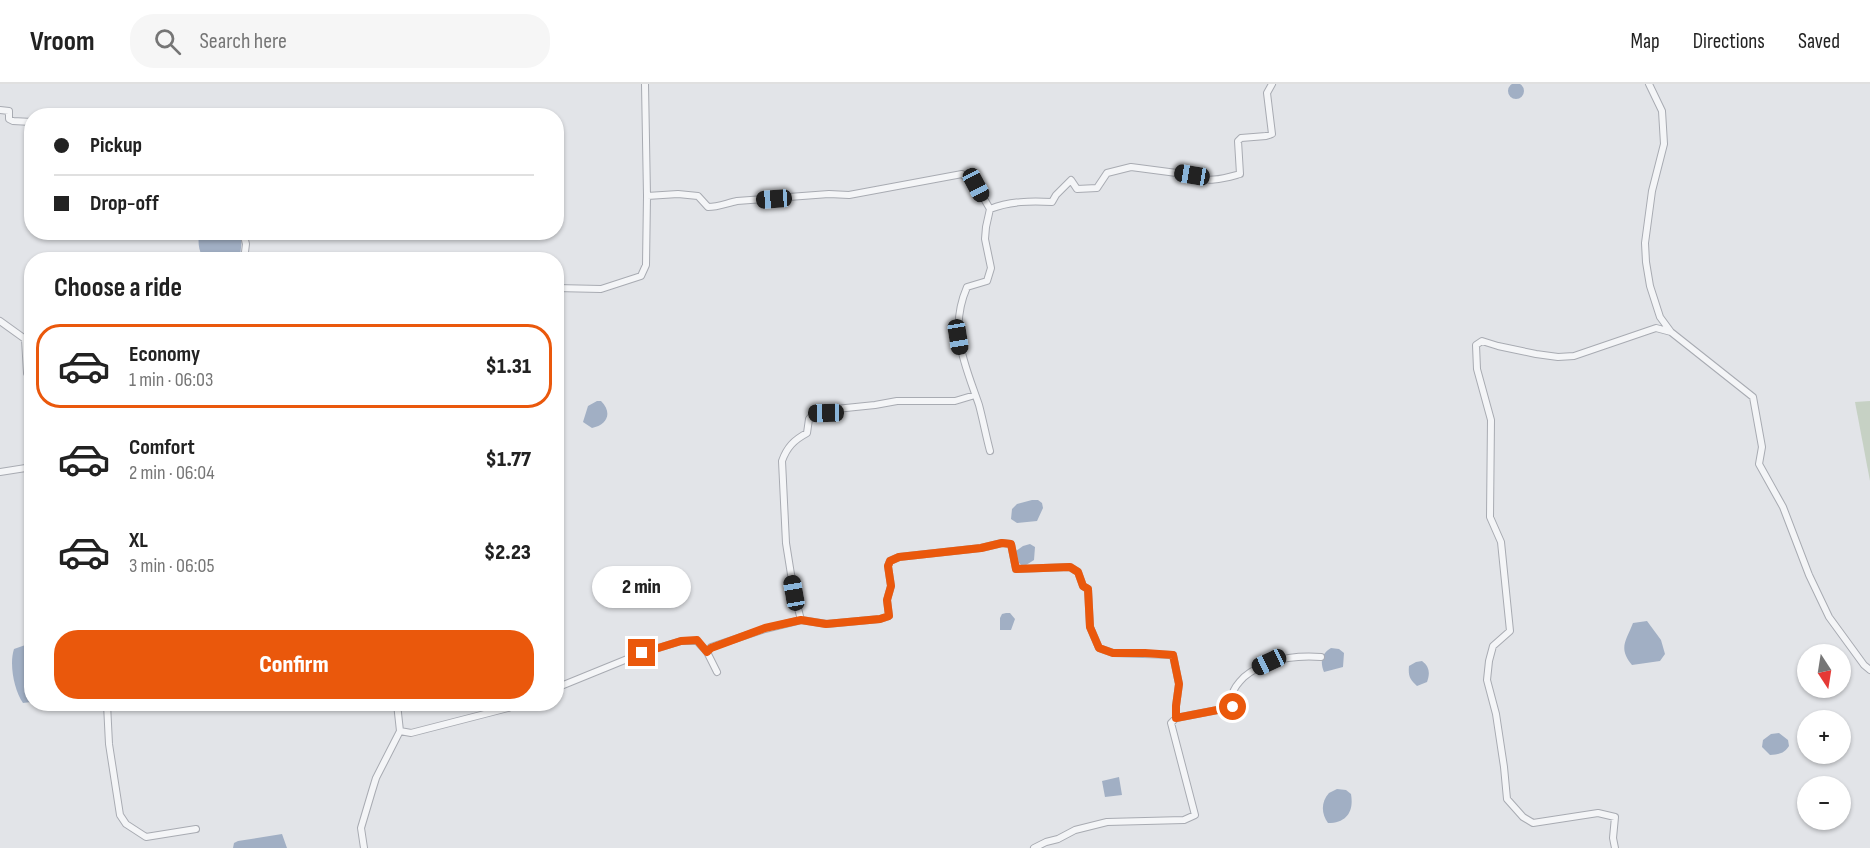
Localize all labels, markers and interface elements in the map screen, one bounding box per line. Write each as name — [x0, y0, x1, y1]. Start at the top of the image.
search box — [130, 14, 550, 68]
text: Vroom — [30, 25, 94, 58]
icon: search — [151, 25, 184, 58]
text: Search here — [199, 28, 287, 55]
text: Map — [1630, 29, 1660, 54]
text: Directions — [1693, 29, 1765, 54]
text: Saved — [1798, 29, 1840, 54]
text: Pickup — [90, 132, 142, 159]
car — [1173, 163, 1211, 187]
car — [960, 165, 992, 205]
car — [755, 189, 793, 209]
text: Drop-off — [90, 190, 159, 217]
text: Choose a ride — [54, 272, 182, 304]
car — [946, 318, 970, 356]
icon: car — [57, 339, 111, 393]
text: Economy — [129, 341, 200, 368]
text: $1.31 — [486, 353, 531, 380]
text: 1 min · 06:03 — [129, 368, 213, 392]
car — [808, 404, 844, 422]
icon: car — [57, 432, 111, 486]
text: Comfort — [129, 434, 195, 461]
text: $1.77 — [486, 446, 531, 473]
text: 2 min · 06:04 — [129, 461, 215, 485]
icon: car — [57, 525, 111, 579]
text: XL — [129, 527, 148, 554]
text: $2.23 — [484, 539, 531, 566]
text: 3 min · 06:05 — [129, 554, 214, 578]
callout: 2 min — [592, 566, 692, 608]
car — [782, 574, 806, 612]
text: 2 min — [622, 575, 661, 599]
button: Confirm — [54, 630, 534, 699]
route end — [628, 639, 655, 666]
north arrow — [1797, 644, 1851, 698]
map controls — [1797, 644, 1851, 830]
car — [1249, 646, 1289, 678]
route start — [1219, 693, 1246, 720]
button: + — [1797, 710, 1851, 764]
button: − — [1797, 776, 1851, 830]

